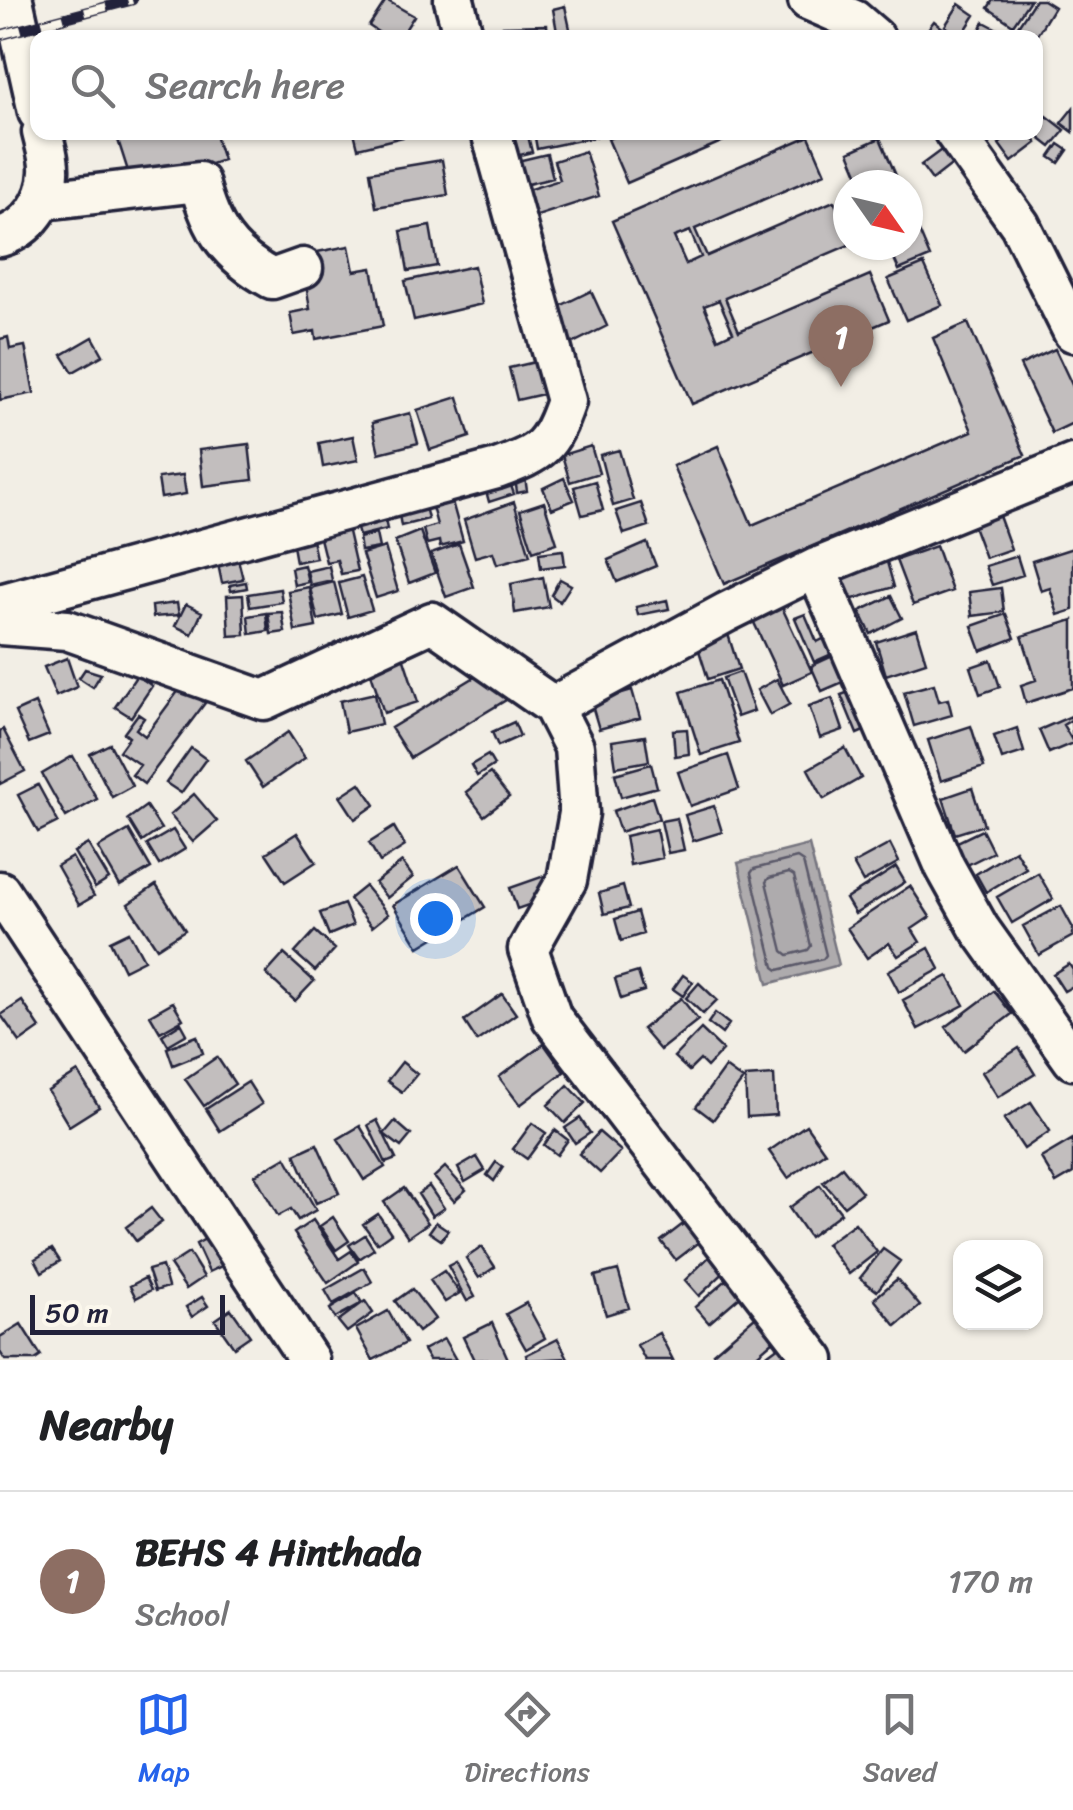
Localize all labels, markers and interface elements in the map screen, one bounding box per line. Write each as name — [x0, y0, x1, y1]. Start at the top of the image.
search box — [30, 30, 1043, 140]
text: Search here — [145, 52, 345, 119]
icon: search — [65, 58, 120, 113]
north arrow — [833, 170, 923, 260]
pin: 1 — [808, 304, 874, 387]
your location — [410, 893, 461, 944]
map controls — [953, 1240, 1043, 1330]
button: layers — [953, 1240, 1043, 1330]
text: 50 m — [45, 1288, 109, 1337]
scale bar — [30, 1290, 225, 1334]
text: Nearby — [40, 1388, 173, 1462]
text: BEHS 4 Hinthada — [135, 1519, 421, 1586]
text: 1 — [66, 1553, 79, 1610]
text: 170 m — [948, 1553, 1033, 1610]
text: School — [135, 1586, 229, 1643]
tab: Map — [136, 1687, 191, 1796]
tab: Directions — [464, 1687, 590, 1796]
tab: Saved — [863, 1687, 937, 1796]

